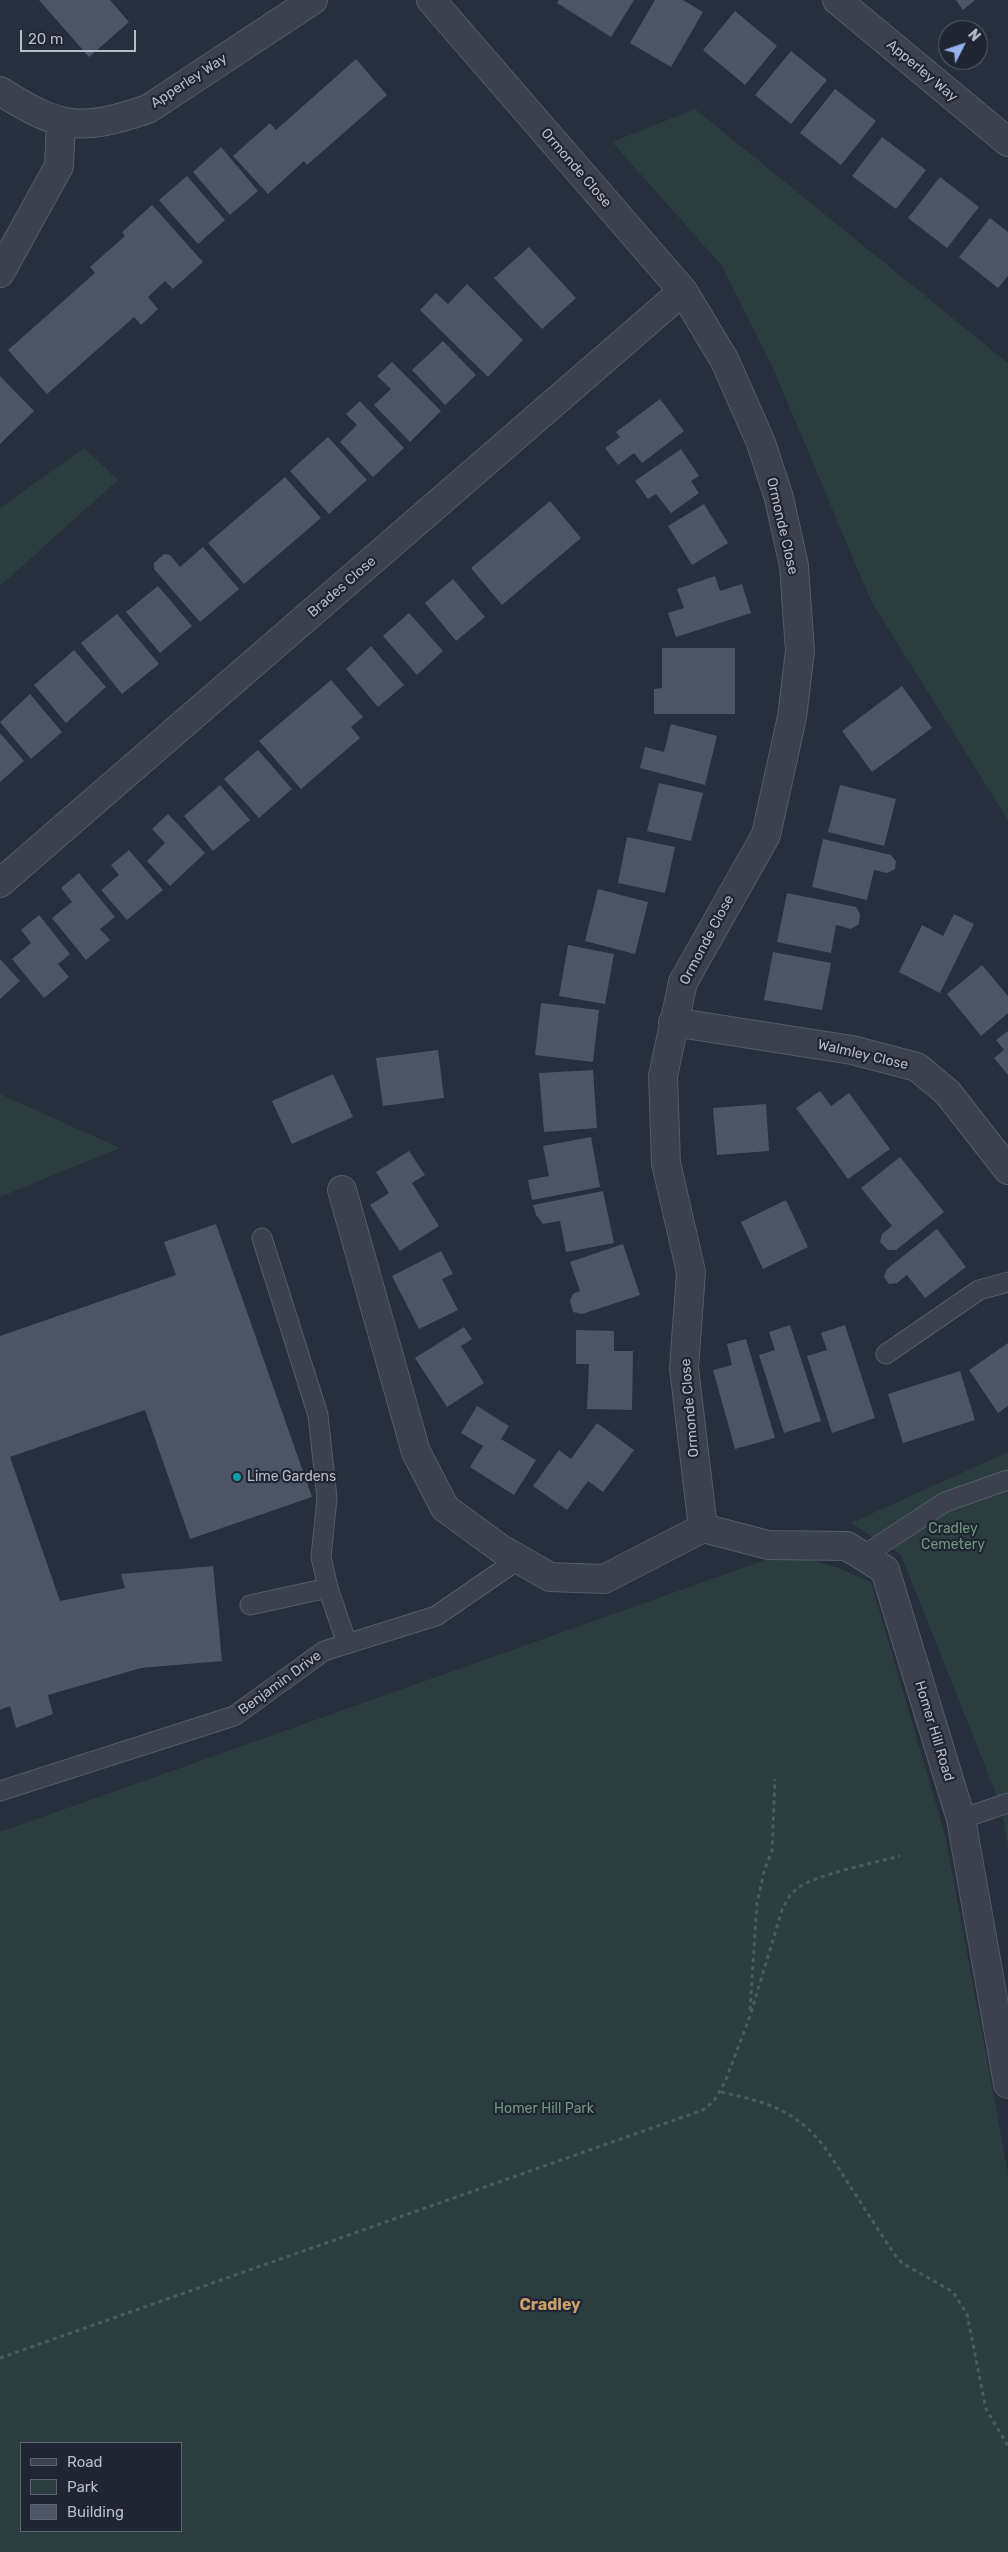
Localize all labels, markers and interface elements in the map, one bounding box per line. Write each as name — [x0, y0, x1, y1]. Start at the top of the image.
scale bar — [22, 20, 139, 52]
north arrow — [938, 20, 988, 70]
text: N — [964, 26, 984, 45]
text: 20 m — [28, 30, 63, 48]
street label: Apperley Way — [883, 36, 961, 106]
street label: Apperley Way — [148, 50, 230, 112]
street label: Ormonde Close — [537, 125, 615, 211]
street label: Ormonde Close — [763, 476, 801, 576]
street label: Brades Close — [305, 553, 379, 621]
street label: Ormonde Close — [676, 892, 738, 988]
street label: Walmley Close — [816, 1036, 910, 1074]
street label: Ormonde Close — [677, 1358, 703, 1458]
place label: Lime Gardens — [247, 1469, 336, 1485]
marker: Lime Gardens — [231, 1471, 243, 1483]
park label: Cradley Cemetery — [921, 1521, 985, 1554]
street label: Benjamin Drive — [235, 1647, 325, 1719]
street label: Homer Hill Road — [911, 1679, 957, 1783]
park label: Homer Hill Park — [494, 2101, 594, 2117]
district label: Cradley — [519, 2295, 581, 2315]
legend — [20, 2442, 182, 2532]
text: Road — [67, 2453, 103, 2471]
text: Park — [67, 2478, 98, 2496]
text: Building — [67, 2503, 124, 2521]

